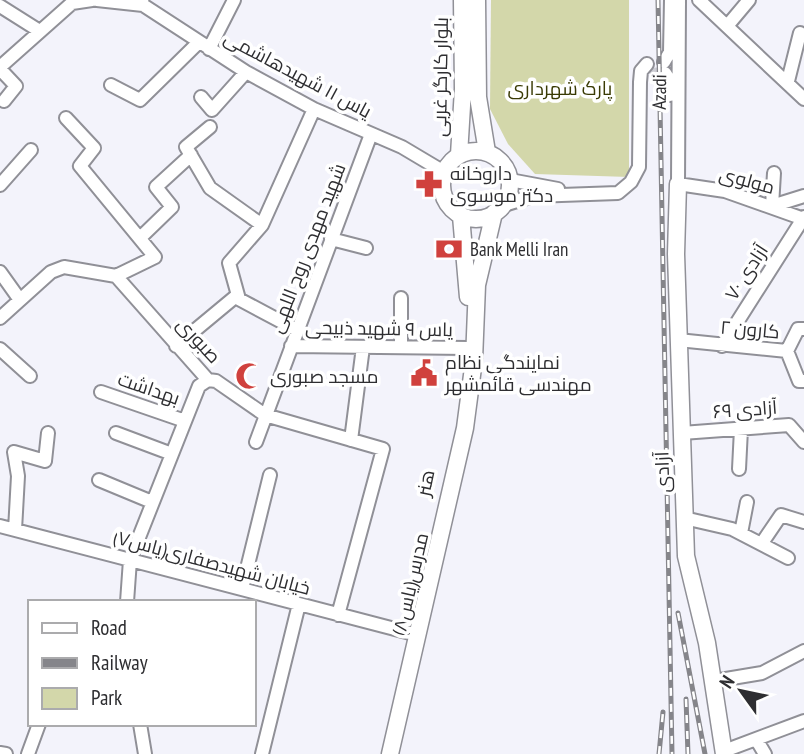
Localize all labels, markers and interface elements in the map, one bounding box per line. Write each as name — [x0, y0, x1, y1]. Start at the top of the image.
street label: بلوار کارگر غربی — [427, 17, 453, 137]
street label: یاس ۱۱ شهیدهاشمی — [220, 25, 376, 123]
street label: Azadi — [647, 74, 671, 110]
park label: پارک شهرداری — [508, 76, 612, 101]
street label: شهید مهدی روح اللهی — [264, 160, 352, 337]
place label: داروخانه دکتر موسوی — [450, 161, 553, 207]
street label: مولوی — [717, 161, 777, 199]
pharmacy icon: داروخانه دکتر موسوی — [414, 169, 444, 199]
bank icon: Bank Melli Iran — [434, 234, 464, 264]
place label: Bank Melli Iran — [470, 237, 568, 261]
street label: آزادی ۷۰ — [719, 239, 773, 305]
street label: صبوری — [172, 312, 226, 368]
street label: کارون ۲ — [719, 314, 781, 344]
street label: یاس ۹ شهید ذبیحی — [305, 315, 453, 341]
place label: نمایندگی نظام مهندسی قائمشهر — [444, 350, 592, 396]
public building icon: نمایندگی نظام مهندسی قائمشهر — [409, 358, 439, 388]
mosque icon: مسجد صبوری — [234, 361, 264, 391]
place label: مسجد صبوری — [270, 364, 378, 388]
street label: بهداشت — [115, 366, 183, 410]
street label: آزادی ۶۹ — [712, 395, 778, 423]
street label: آزادی — [649, 451, 675, 493]
street label: هنر — [410, 468, 439, 499]
street label: خیابان شهیدصفاری(یاس۷) — [111, 524, 313, 600]
street label: مدرس(یاس۸) — [387, 530, 433, 638]
legend — [28, 600, 256, 726]
text: Road — [91, 614, 127, 641]
text: Railway — [91, 649, 148, 676]
north arrow — [706, 656, 776, 726]
text: N — [714, 671, 740, 693]
text: Park — [91, 684, 122, 711]

